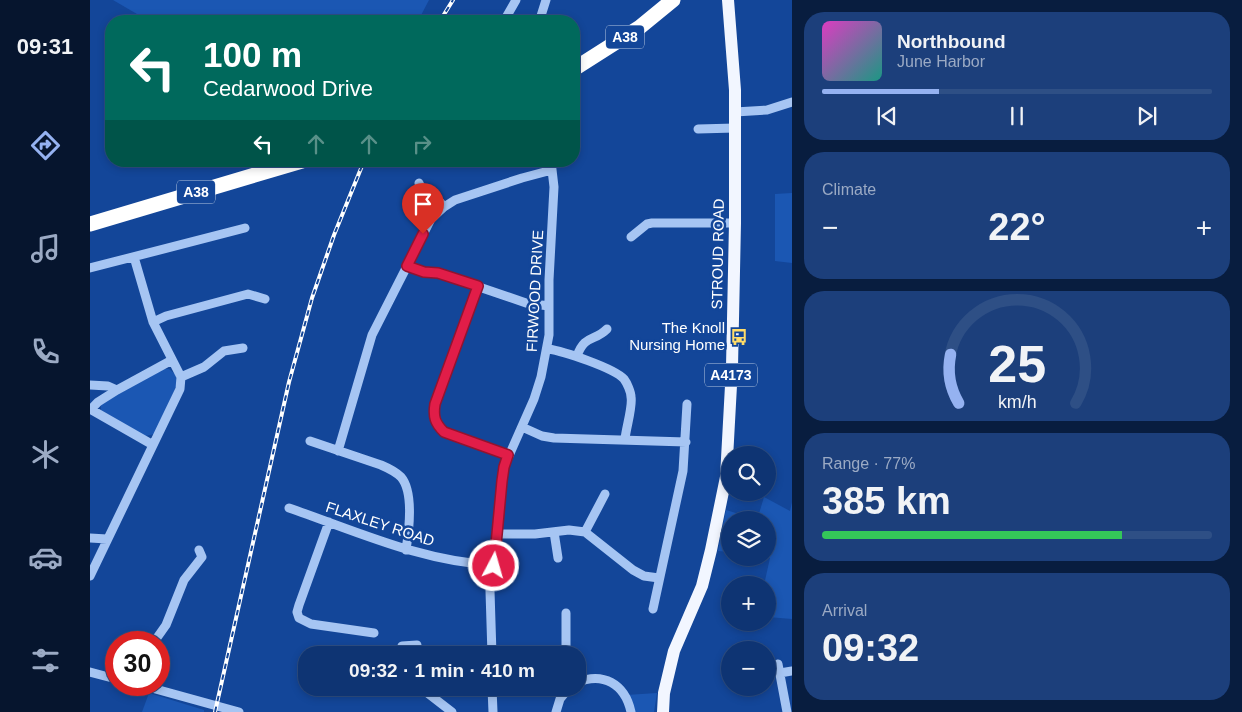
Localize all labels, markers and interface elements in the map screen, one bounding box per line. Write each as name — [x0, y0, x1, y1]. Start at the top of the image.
road number: A38 — [606, 26, 644, 48]
text: Northbound — [897, 31, 1006, 52]
text: 09:31 — [17, 34, 73, 59]
icon: left — [120, 35, 185, 100]
text: 100 m — [203, 35, 302, 74]
text: June Harbor — [897, 53, 985, 70]
text: Cedarwood Drive — [203, 76, 373, 101]
icon: previous — [873, 102, 901, 130]
icon: pause — [1003, 102, 1031, 130]
icon: next — [1133, 102, 1161, 130]
icon: directions — [28, 128, 63, 163]
icon: left — [249, 130, 277, 158]
icon: ahead — [302, 130, 330, 158]
icon: ahead — [355, 130, 383, 158]
icon: right — [408, 130, 436, 158]
road number: A38 — [177, 180, 215, 203]
text: Climate — [822, 181, 876, 198]
pin — [402, 183, 444, 234]
icon: arrive — [409, 190, 437, 218]
street label: STROUD ROAD — [708, 198, 727, 310]
text: 22° — [988, 206, 1046, 248]
text: − — [822, 212, 838, 243]
text: + — [1196, 212, 1212, 243]
street label: FIRWOOD DRIVE — [523, 229, 546, 352]
icon: music — [28, 231, 63, 266]
place label: The Knoll Nursing Home — [629, 319, 725, 353]
bus stop icon: The Knoll Nursing Home — [729, 327, 749, 347]
icon: phone — [28, 334, 63, 369]
text: 25 — [988, 335, 1046, 393]
road number: A4173 — [705, 364, 757, 386]
text: km/h — [998, 392, 1036, 412]
icon: climate — [28, 437, 63, 472]
map controls — [721, 446, 776, 696]
button: search — [721, 446, 776, 501]
text: Range · 77% — [822, 455, 915, 472]
text: 385 km — [822, 480, 951, 522]
street label: FLAXLEY ROAD — [324, 498, 437, 549]
button: layers — [721, 511, 776, 566]
position arrow — [467, 539, 519, 591]
icon: car — [28, 540, 63, 575]
button: + — [721, 576, 776, 631]
text: Arrival — [822, 602, 867, 619]
text: 09:32 — [822, 627, 919, 669]
speed limit sign: 30 — [105, 631, 170, 696]
button: − — [721, 641, 776, 696]
icon: filters — [28, 643, 63, 678]
text: 09:32 · 1 min · 410 m — [349, 660, 535, 681]

